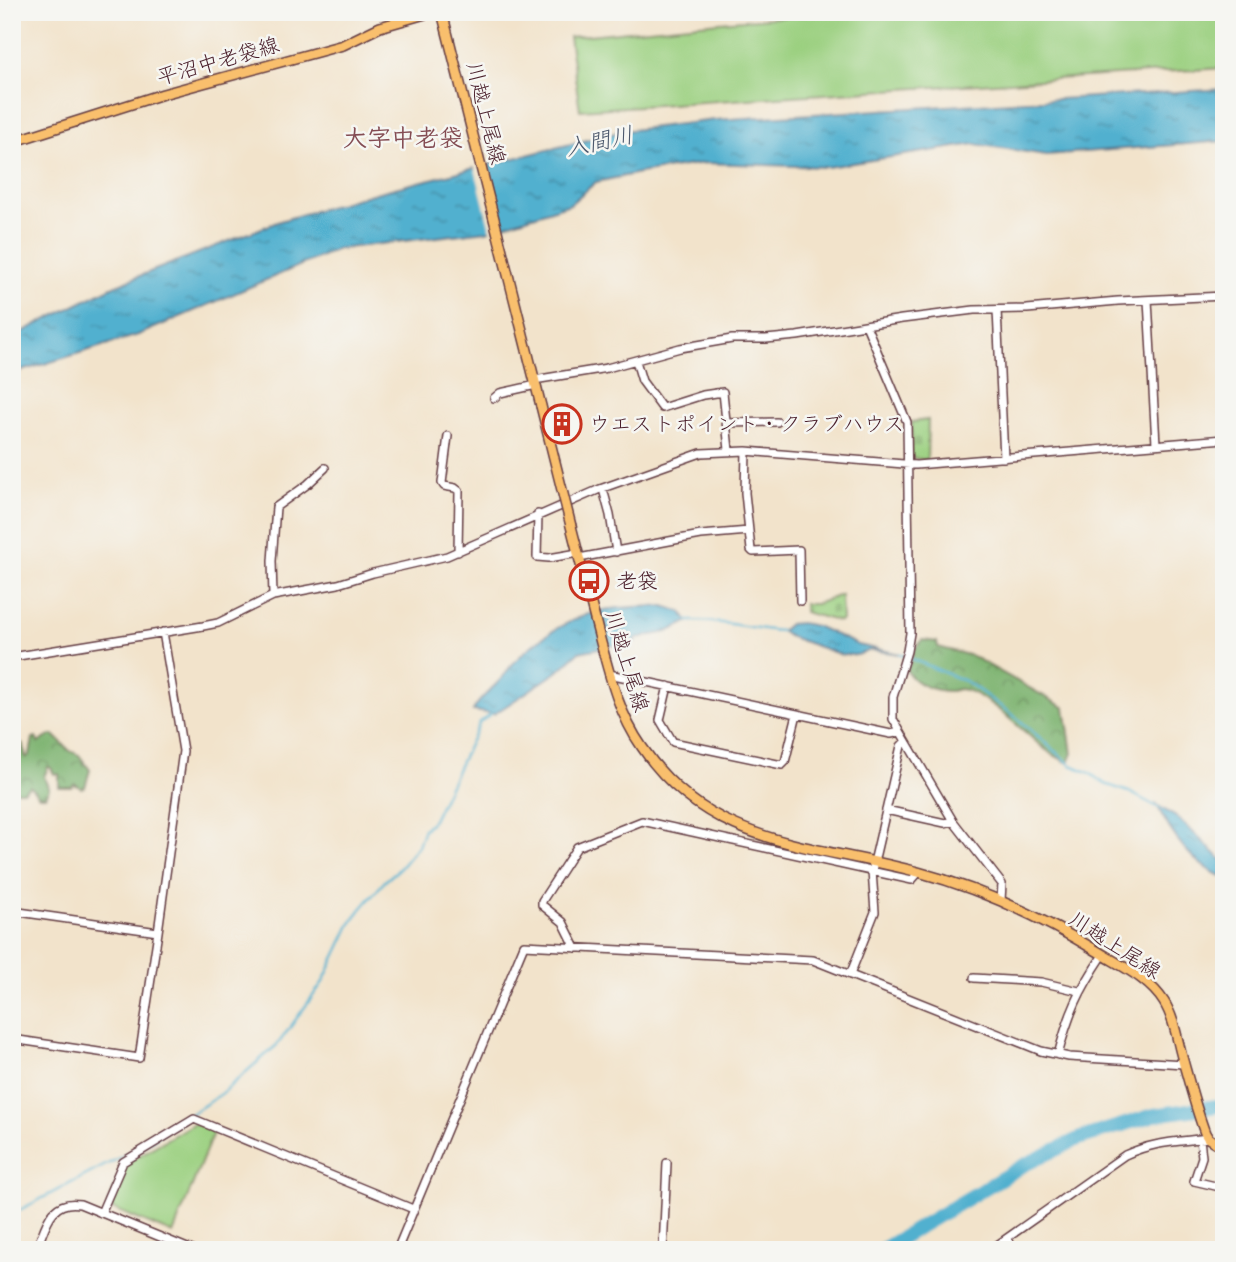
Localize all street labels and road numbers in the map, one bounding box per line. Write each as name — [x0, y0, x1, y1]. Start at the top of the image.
street label: 平沼中老袋線 — [154, 30, 282, 92]
street label: 川越上尾線 — [460, 59, 512, 167]
street label: 川越上尾線 — [598, 607, 656, 715]
street label: 川越上尾線 — [1063, 905, 1167, 985]

